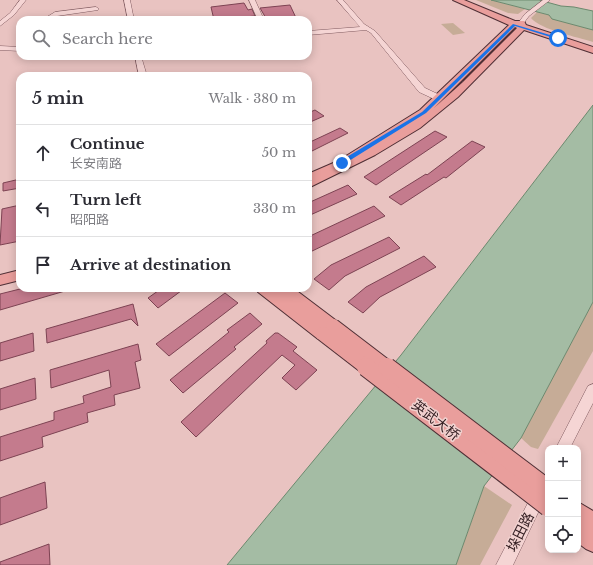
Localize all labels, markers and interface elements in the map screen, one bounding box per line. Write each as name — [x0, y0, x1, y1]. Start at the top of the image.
search box — [16, 16, 312, 60]
icon: search — [30, 27, 52, 49]
text: Search here — [62, 29, 153, 48]
route start — [549, 29, 567, 47]
text: 5 min — [32, 88, 84, 109]
text: Walk · 380 m — [209, 90, 296, 107]
text: Continue — [70, 134, 145, 153]
icon: ahead — [32, 142, 54, 164]
text: 50 m — [262, 144, 296, 161]
route end — [333, 154, 351, 172]
text: 长安南路 — [70, 155, 122, 172]
text: Turn left — [70, 190, 141, 209]
icon: left — [32, 198, 54, 220]
text: 330 m — [253, 200, 296, 217]
text: 昭阳路 — [70, 211, 109, 228]
icon: arrive — [32, 254, 54, 276]
text: Arrive at destination — [70, 255, 231, 274]
street label: 英武大桥 — [408, 396, 464, 444]
map controls — [545, 445, 581, 553]
button: + — [545, 445, 581, 481]
button: − — [545, 481, 581, 517]
street label: 垛田路 — [502, 509, 538, 555]
button: locate — [545, 517, 581, 553]

